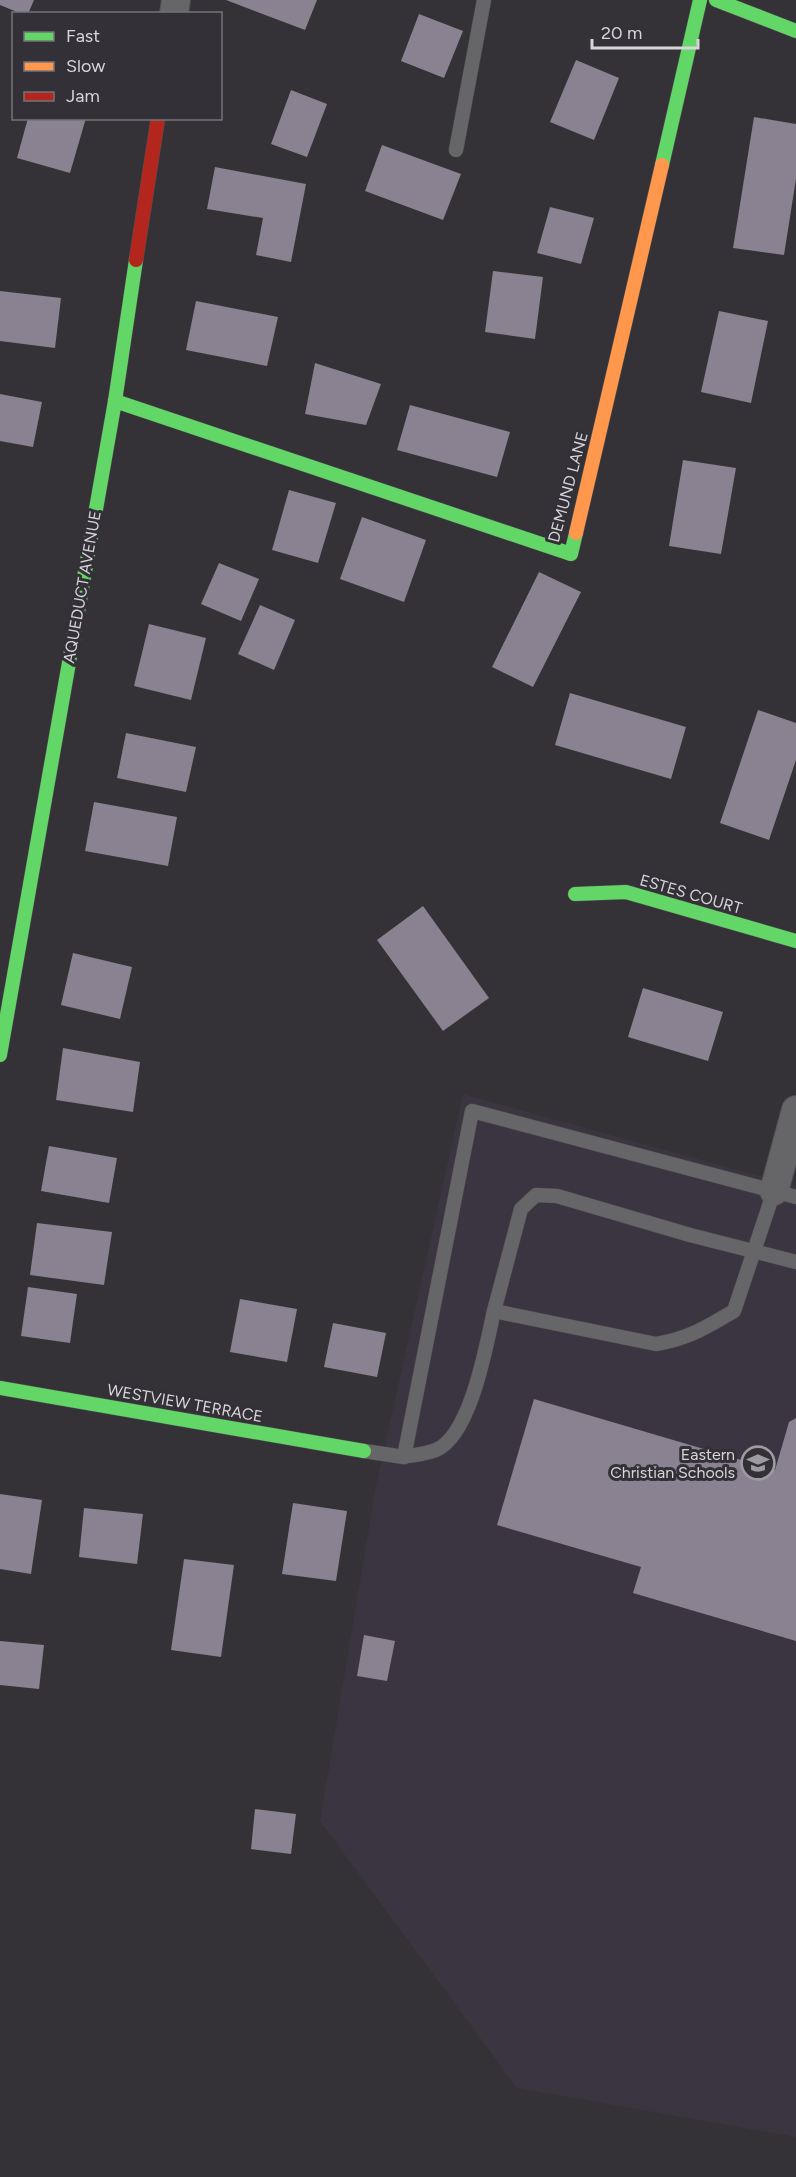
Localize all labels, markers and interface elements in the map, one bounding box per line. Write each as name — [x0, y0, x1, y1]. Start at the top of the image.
legend — [12, 12, 222, 120]
scale bar — [592, 12, 698, 50]
text: 20 m — [601, 22, 642, 44]
text: Fast — [66, 25, 100, 47]
text: Slow — [66, 55, 105, 77]
text: Jam — [66, 85, 100, 107]
street label: DEMUND LANE — [544, 430, 592, 544]
street label: AQUEDUCT AVENUE — [59, 509, 105, 665]
street label: ESTES COURT — [638, 870, 744, 918]
street label: WESTVIEW TERRACE — [106, 1380, 264, 1426]
place label: Eastern Christian Schools — [610, 1445, 735, 1482]
school or university icon: Eastern Christian Schools — [740, 1445, 776, 1481]

